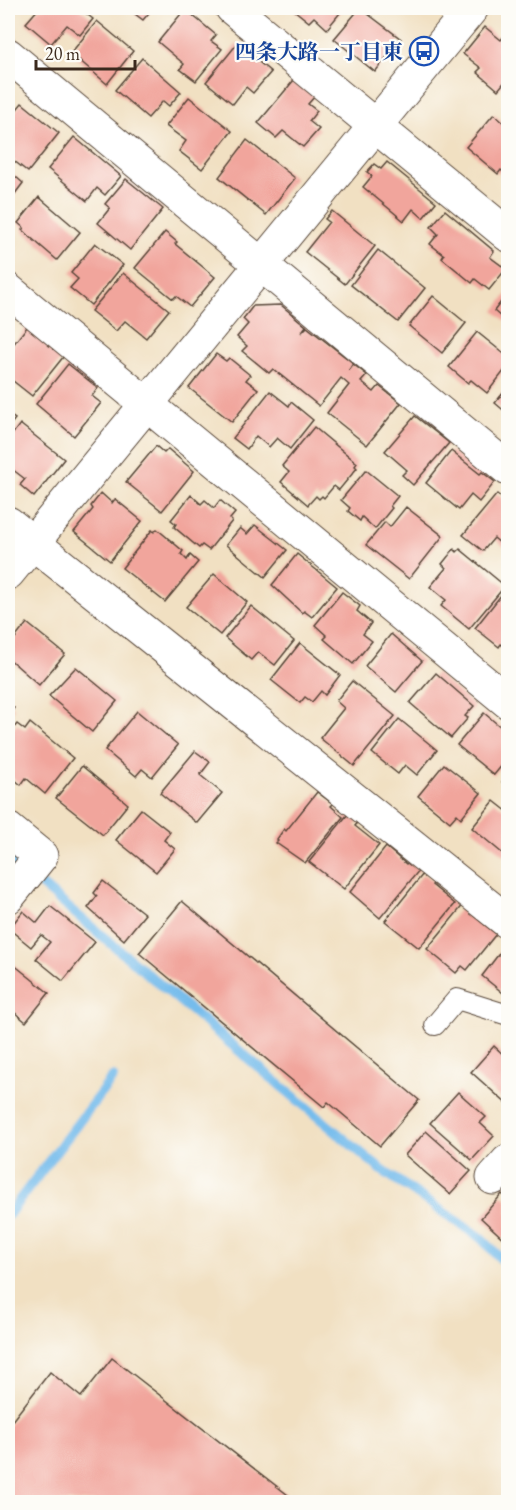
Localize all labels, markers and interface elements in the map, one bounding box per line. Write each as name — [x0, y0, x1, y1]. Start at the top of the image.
scale bar — [36, 33, 135, 71]
bus stop icon: 四条大路一丁目東 — [408, 35, 440, 67]
place label: 四条大路一丁目東 — [235, 38, 403, 65]
text: 20 m — [45, 42, 80, 65]

